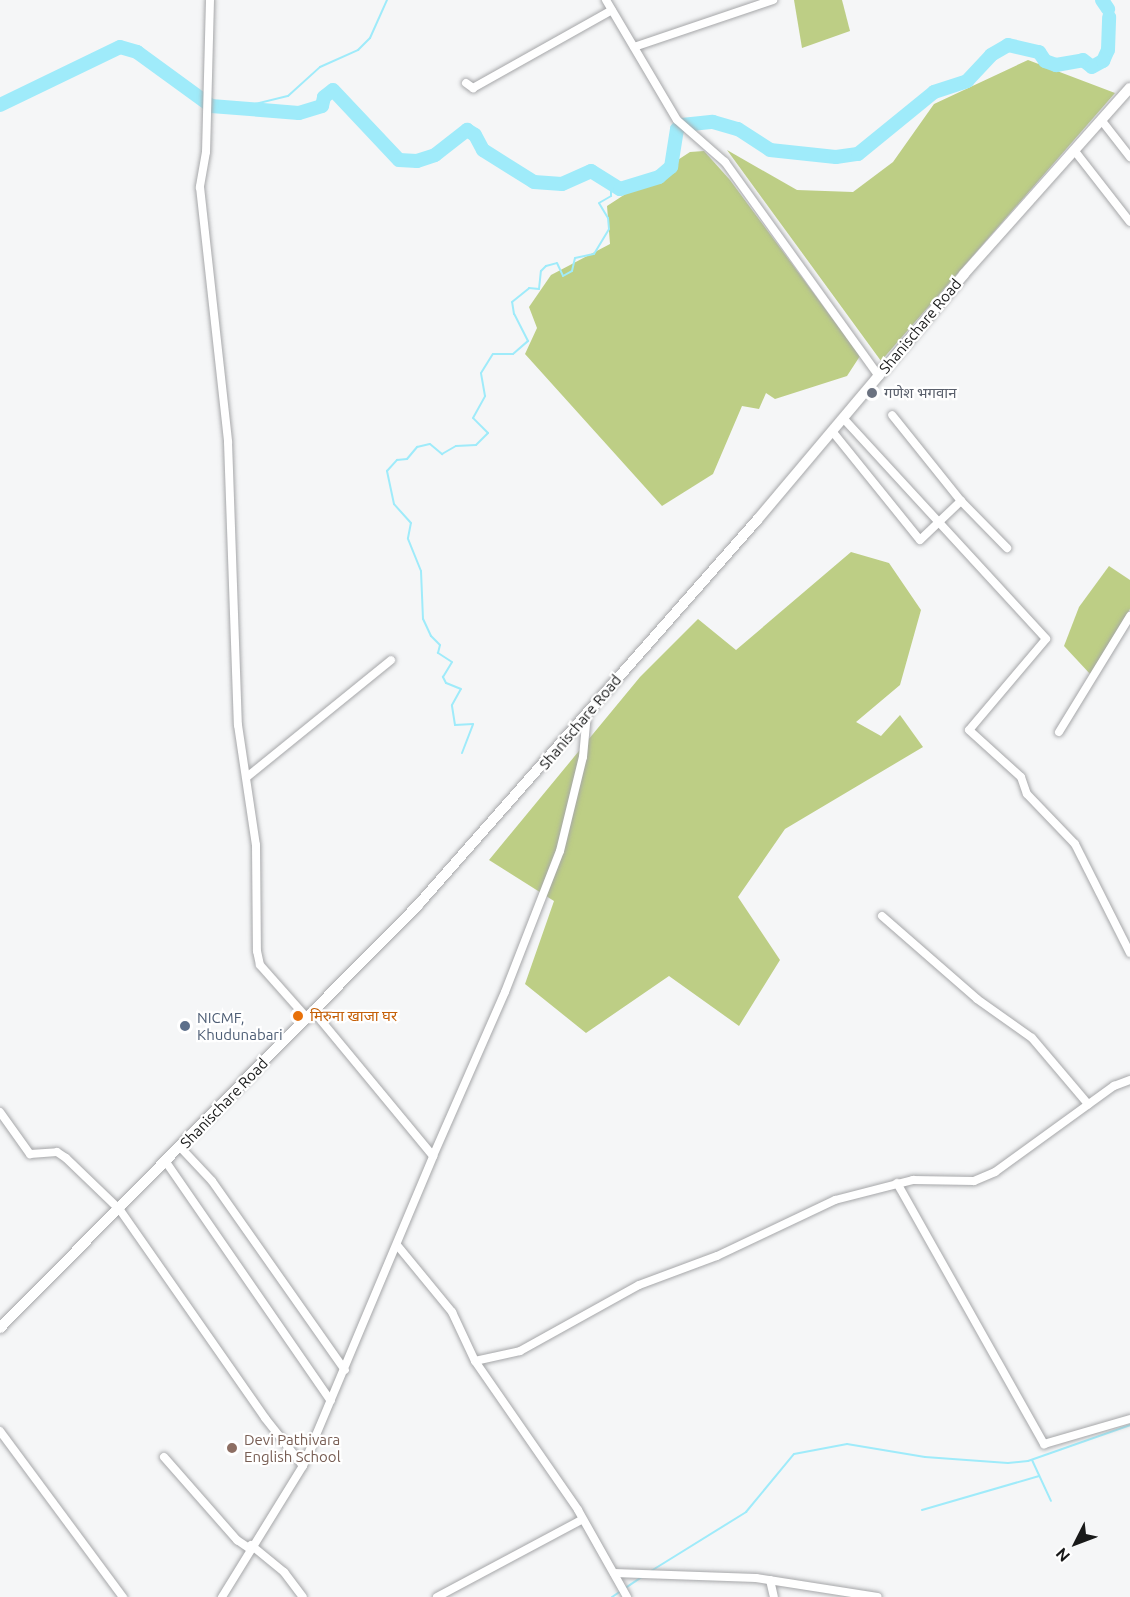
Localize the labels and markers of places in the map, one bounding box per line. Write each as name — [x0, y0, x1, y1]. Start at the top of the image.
place label: गणेश भगवान — [884, 384, 956, 402]
marker: गणेश भगवान — [865, 386, 879, 400]
place label: मिरुना खाजा घर — [310, 1007, 397, 1025]
place label: NICMF, Khudunabari — [197, 1008, 283, 1043]
marker: मिरुना खाजा घर — [291, 1009, 305, 1023]
marker: NICMF, Khudunabari — [178, 1019, 192, 1033]
place label: Devi Pathivara English School — [244, 1430, 341, 1465]
marker: Devi Pathivara English School — [225, 1441, 239, 1455]

